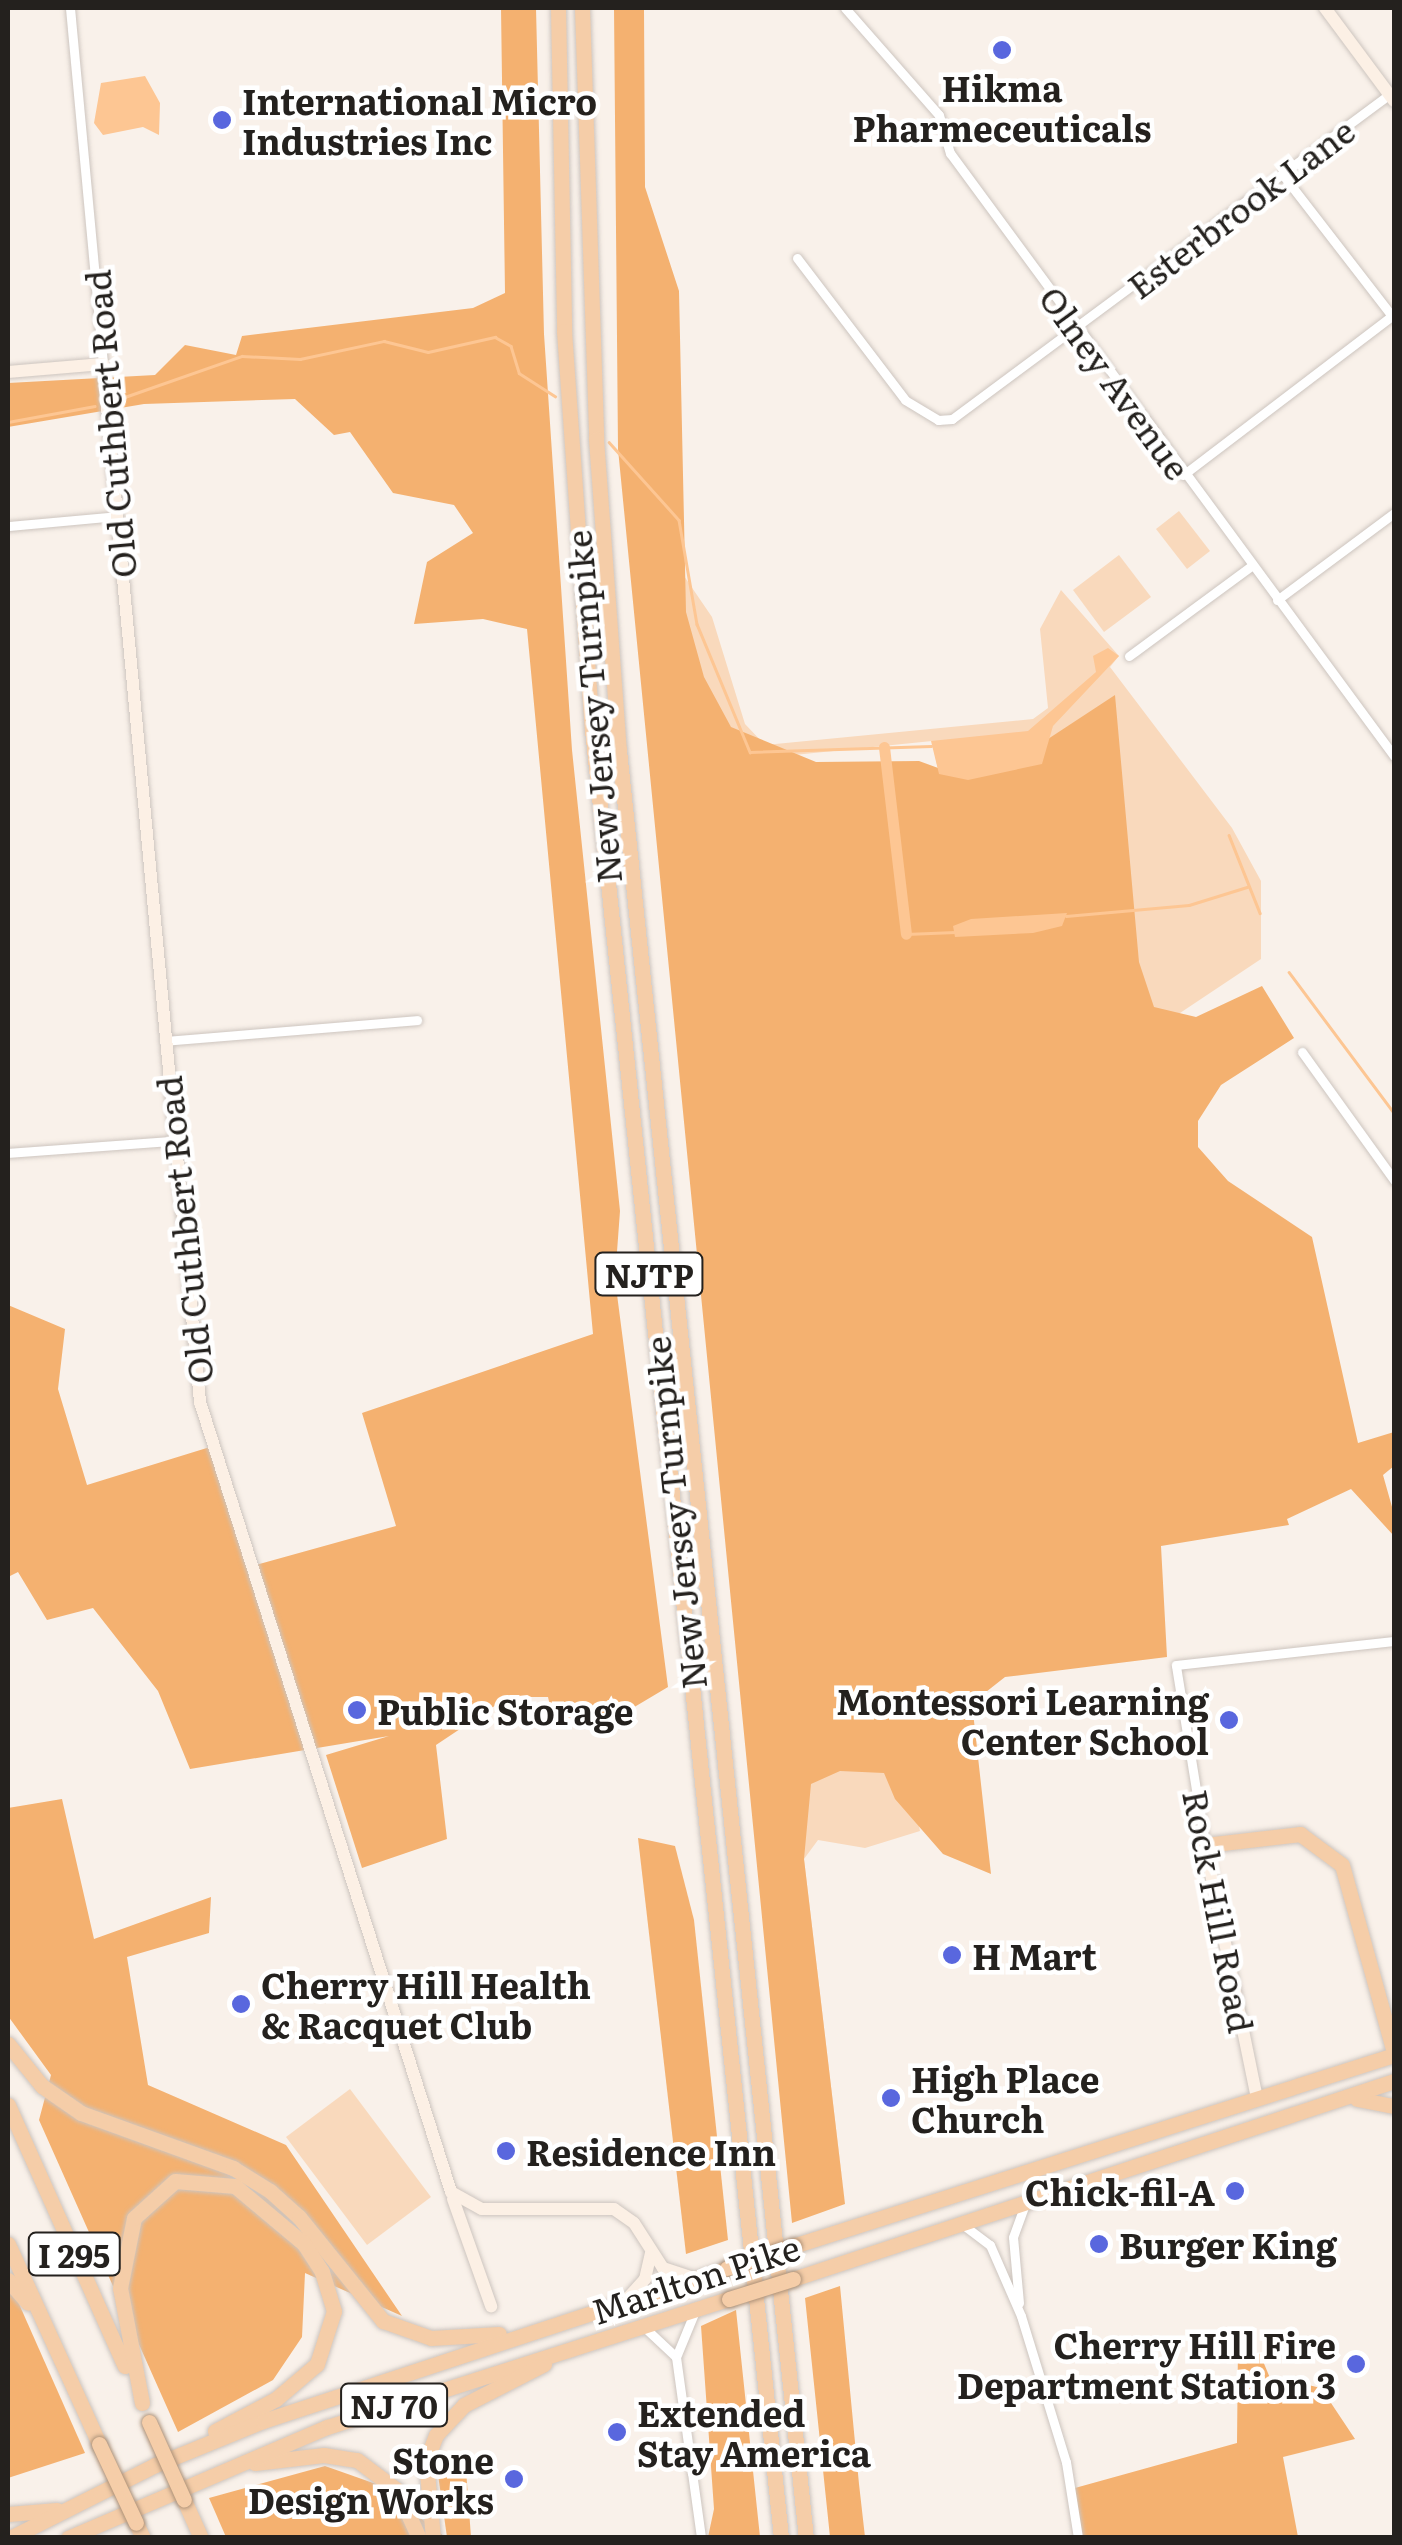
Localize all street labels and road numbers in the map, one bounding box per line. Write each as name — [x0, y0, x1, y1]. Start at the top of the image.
street label: Esterbrook Lane — [1118, 108, 1362, 306]
street label: Old Cuthbert Road — [75, 268, 143, 580]
street label: Olney Avenue — [1032, 277, 1200, 487]
street label: New Jersey Turnpike — [556, 529, 628, 885]
street label: Old Cuthbert Road — [146, 1074, 220, 1386]
road number: NJTP — [594, 1247, 704, 1301]
street label: New Jersey Turnpike — [635, 1335, 713, 1691]
street label: Rock Hill Road — [1176, 1786, 1264, 2036]
street label: Marlton Pike — [586, 2225, 804, 2331]
road number: I 295 — [27, 2227, 122, 2281]
road number: NJ 70 — [339, 2378, 449, 2432]

